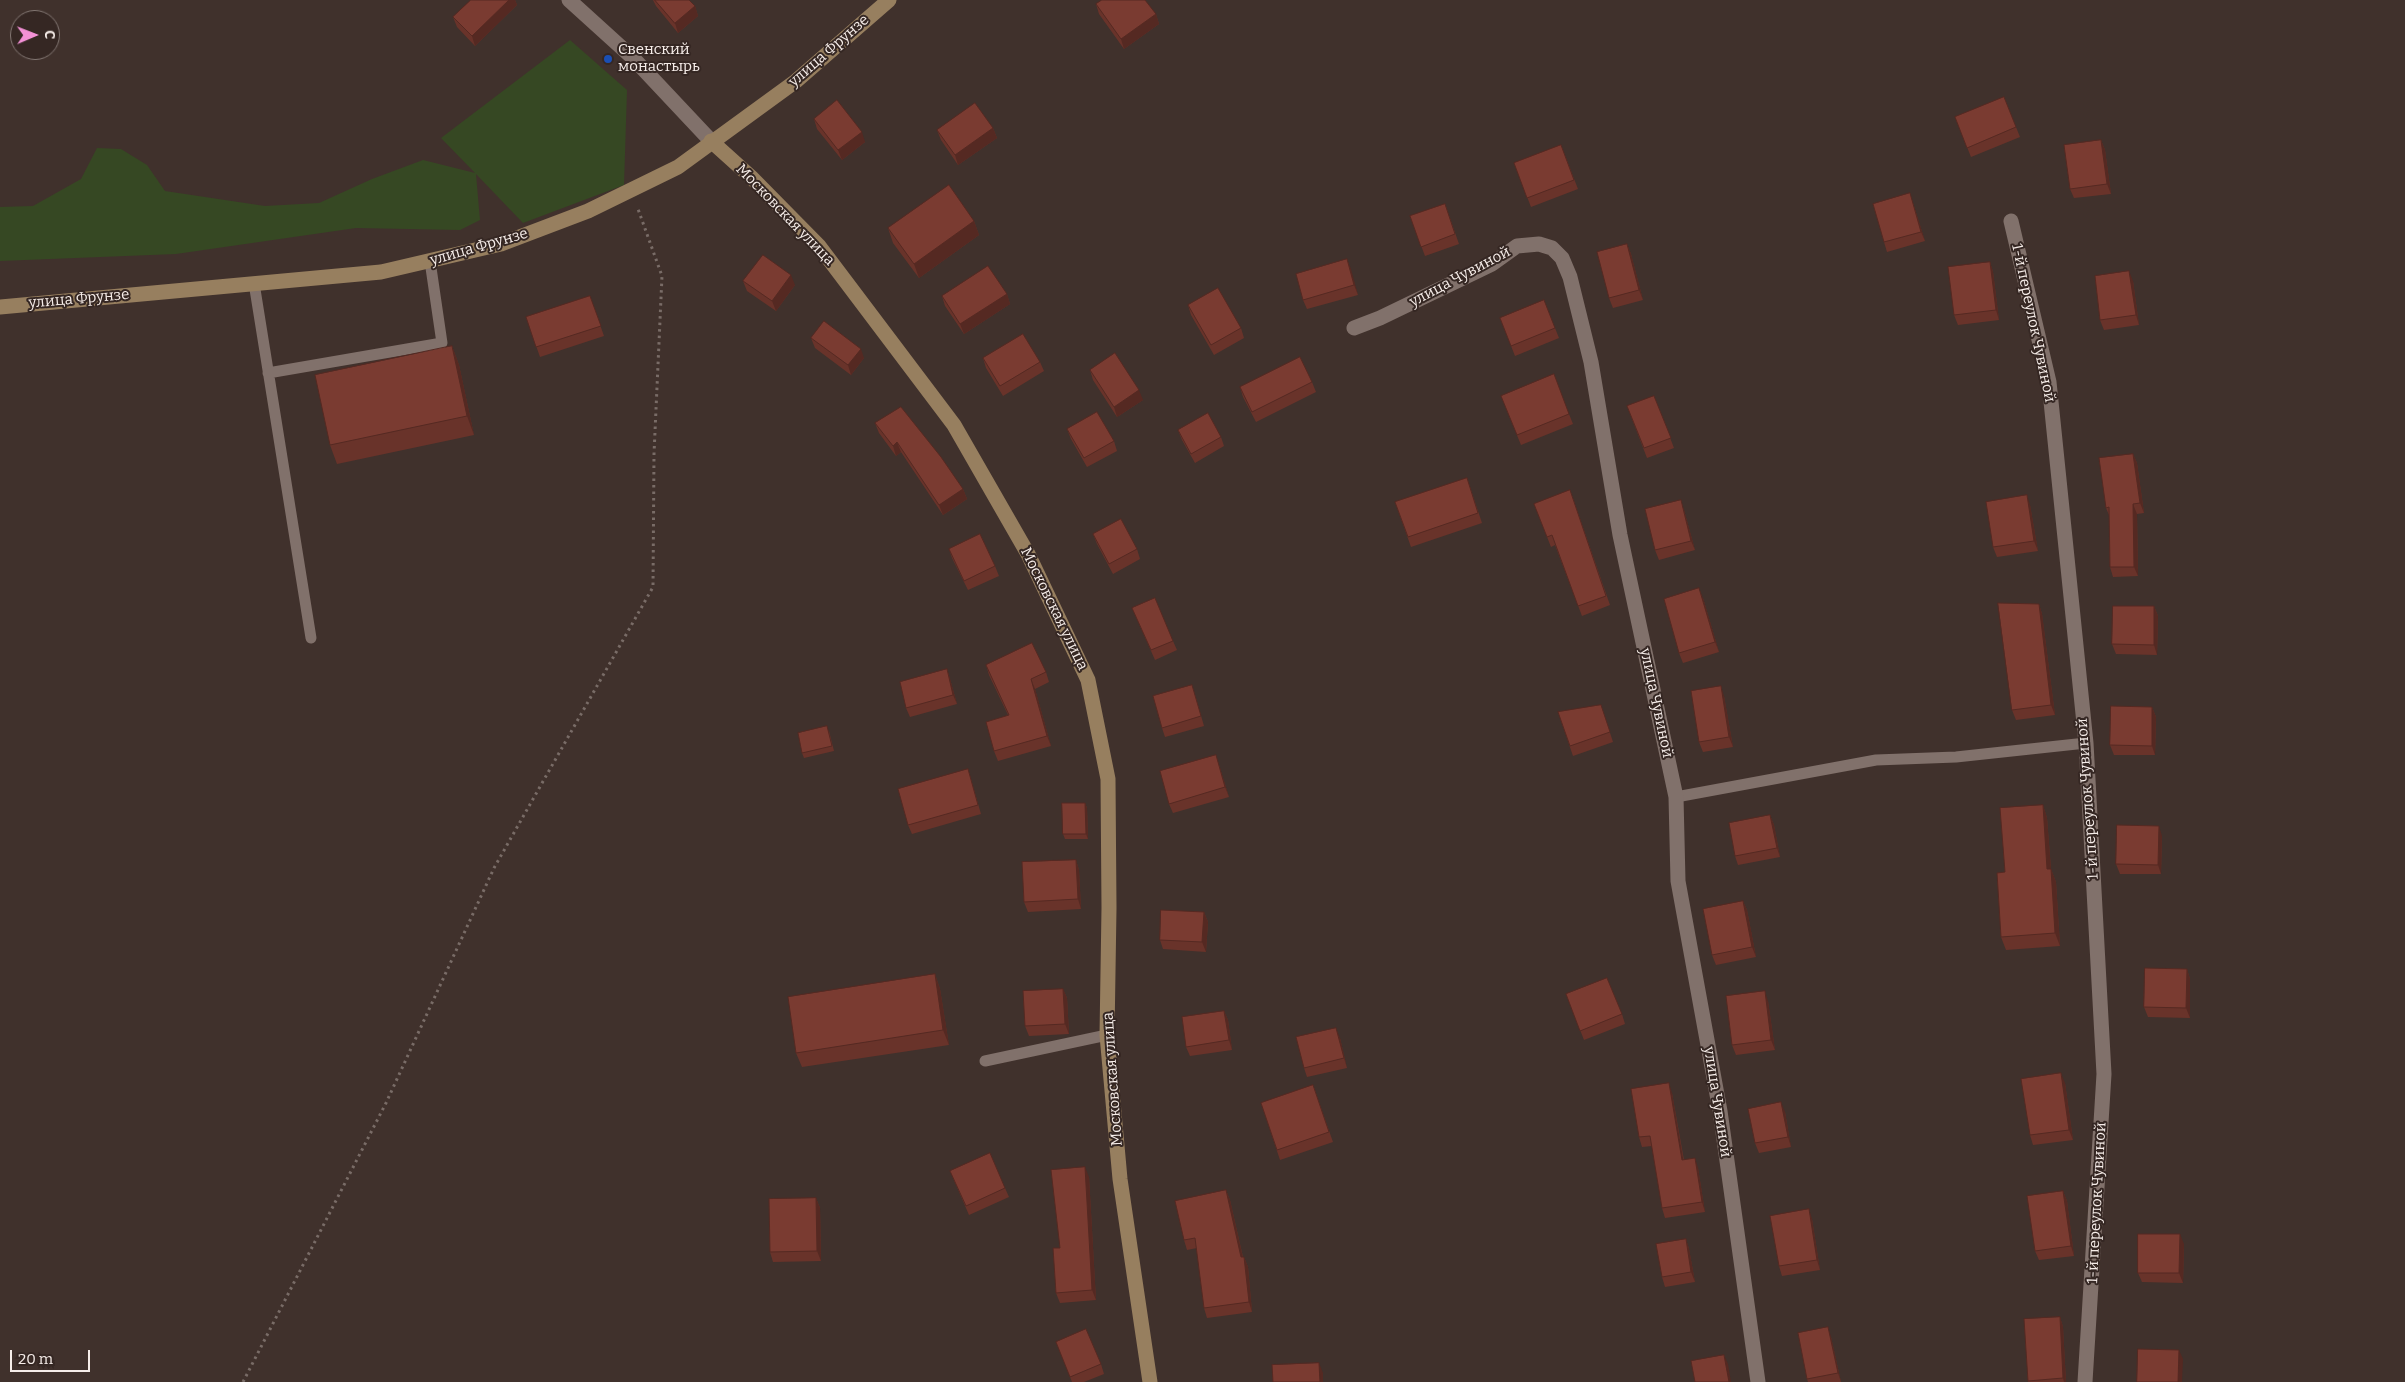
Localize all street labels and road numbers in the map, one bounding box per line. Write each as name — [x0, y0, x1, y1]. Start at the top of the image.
street label: улица Фрунзе — [785, 11, 873, 91]
street label: Московская улица — [732, 160, 838, 270]
street label: улица Фрунзе — [428, 224, 530, 270]
street label: 1-й переулок Чувиной — [2007, 242, 2059, 404]
street label: улица Чувиной — [1406, 243, 1514, 311]
street label: улица Фрунзе — [28, 286, 130, 312]
street label: Московская улица — [1016, 545, 1092, 673]
street label: улица Чувиной — [1636, 647, 1676, 759]
street label: 1-й переулок Чувиной — [2073, 718, 2103, 880]
street label: Московская улица — [1099, 1011, 1127, 1147]
street label: улица Чувиной — [1699, 1045, 1735, 1159]
street label: 1-й переулок Чувиной — [2084, 1122, 2110, 1284]

